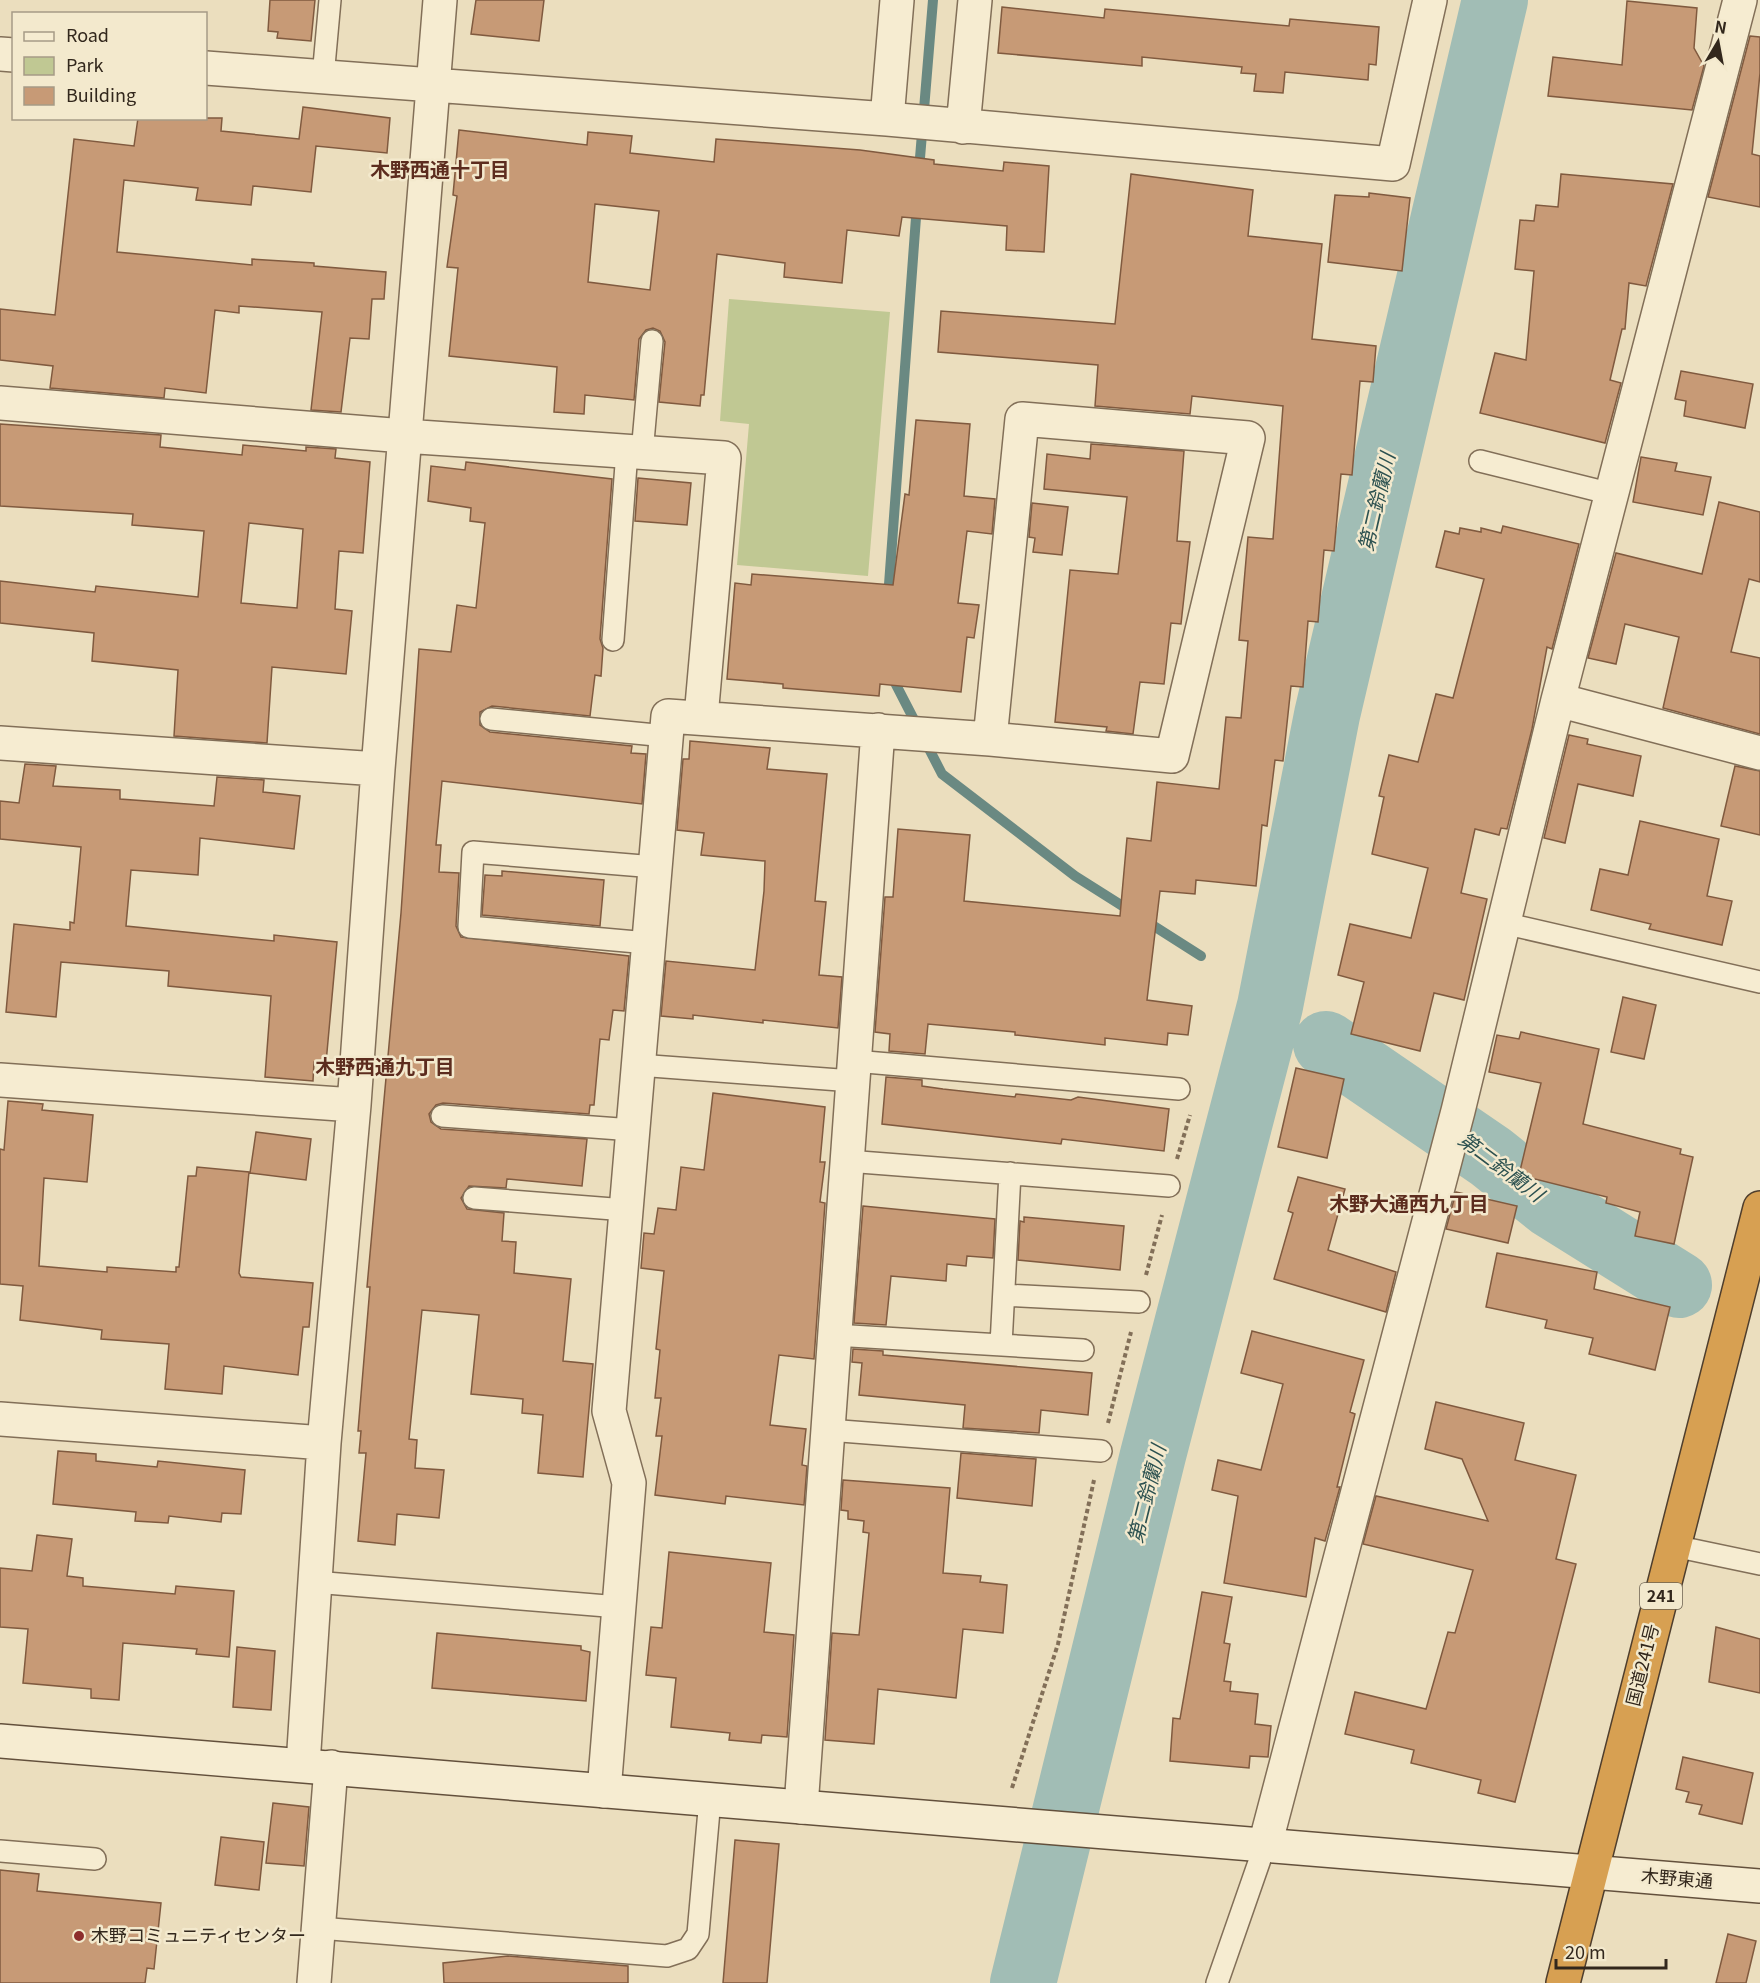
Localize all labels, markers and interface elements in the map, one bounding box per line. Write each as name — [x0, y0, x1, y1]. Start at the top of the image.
legend — [12, 12, 207, 120]
north arrow — [1688, 12, 1748, 72]
text: N — [1713, 13, 1729, 39]
text: Road — [66, 21, 109, 47]
text: Park — [66, 51, 104, 77]
text: Building — [66, 81, 136, 107]
district label: 木野西通十丁目 — [370, 154, 510, 183]
water label: 第二鈴蘭川 — [1350, 448, 1401, 554]
district label: 木野西通九丁目 — [315, 1051, 455, 1080]
water label: 第二鈴蘭川 — [1453, 1124, 1552, 1209]
district label: 木野大通西九丁目 — [1329, 1188, 1489, 1217]
water label: 第二鈴蘭川 — [1119, 1440, 1172, 1546]
road number: 241 — [1640, 1583, 1682, 1609]
street label: 国道241号 — [1618, 1621, 1664, 1708]
street label: 木野東通 — [1640, 1861, 1714, 1893]
place label: 木野コミュニティセンター — [91, 1921, 306, 1947]
marker: 木野コミュニティセンター — [72, 1929, 86, 1943]
scale bar — [1556, 1932, 1666, 1970]
text: 20 m — [1565, 1938, 1606, 1964]

